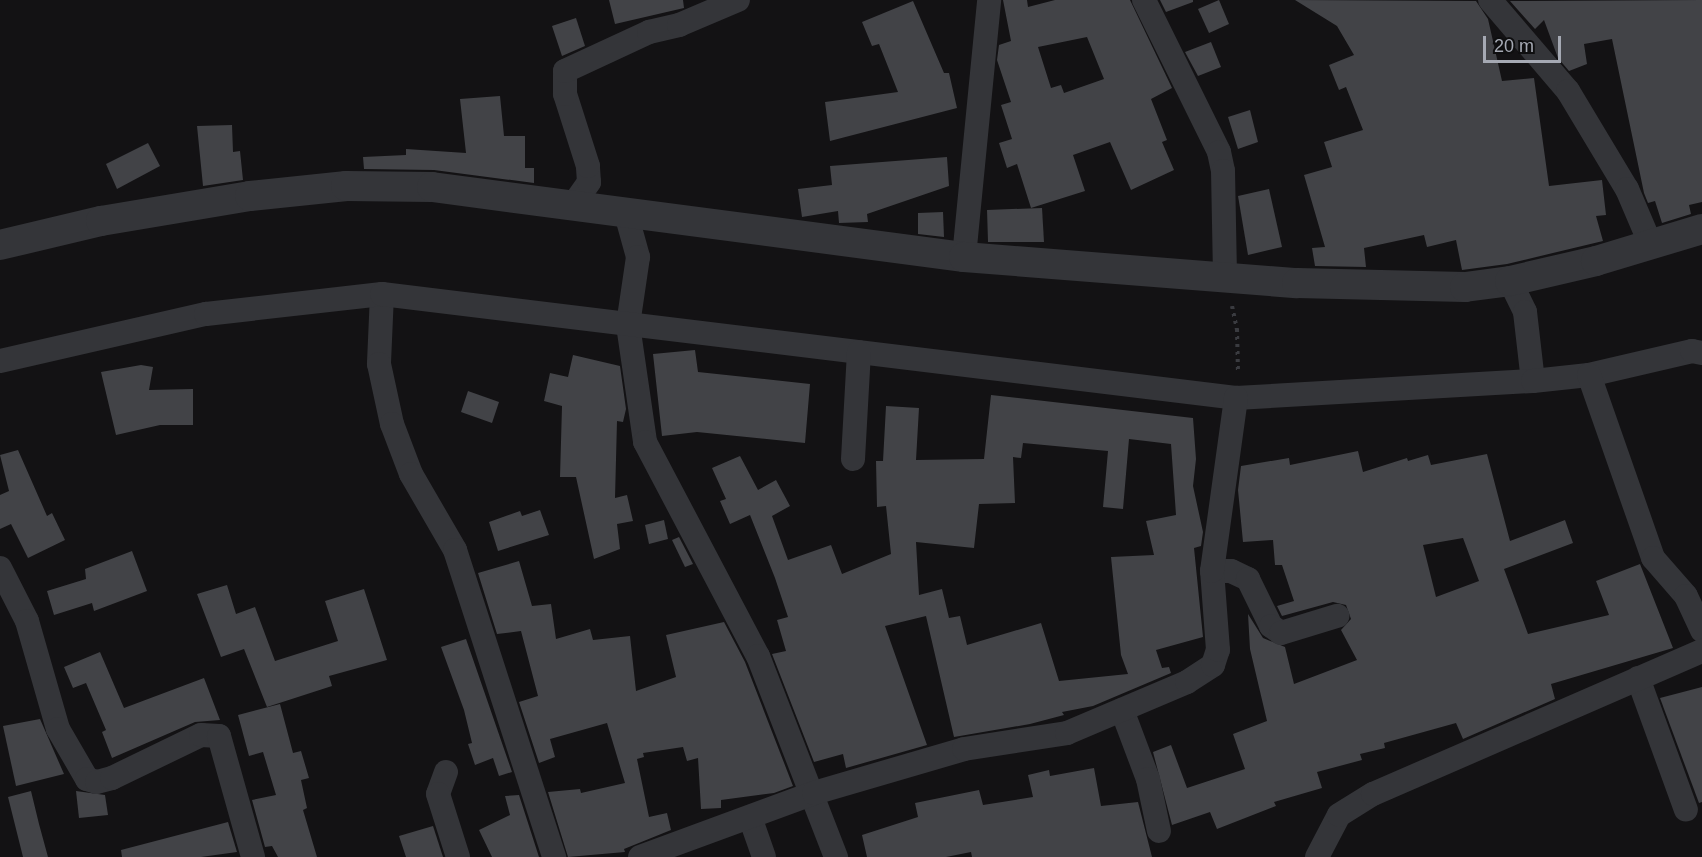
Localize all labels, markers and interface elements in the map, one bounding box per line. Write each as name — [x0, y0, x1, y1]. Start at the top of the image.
scale bar — [1486, 24, 1564, 62]
text: 20 m — [1494, 36, 1534, 56]

